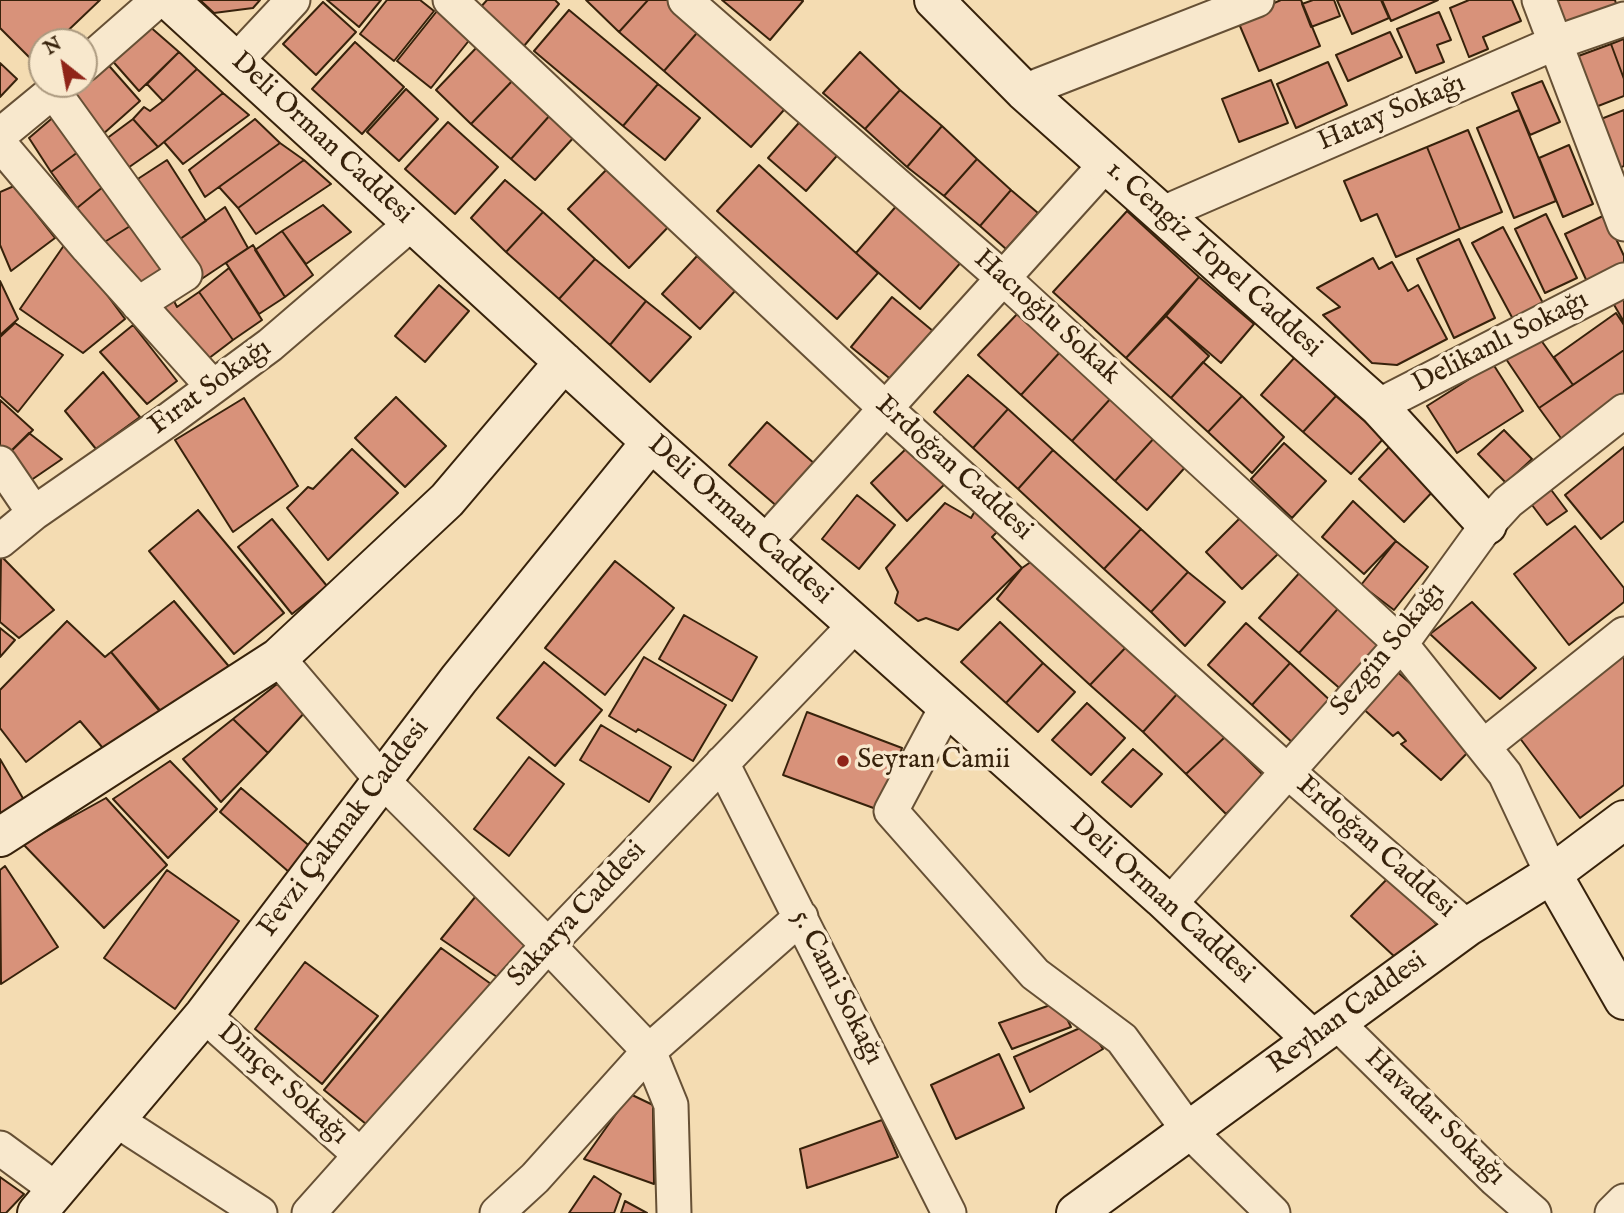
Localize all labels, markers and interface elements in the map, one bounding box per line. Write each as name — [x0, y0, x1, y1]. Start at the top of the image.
north arrow — [28, 28, 98, 98]
text: N — [40, 32, 66, 61]
street label: Deli Orman Caddesi — [223, 46, 419, 232]
street label: Hatay Sokağı — [1313, 68, 1471, 160]
street label: 1. Cengiz Topel Caddesi — [1098, 154, 1328, 366]
street label: Hacıoğlu Sokak — [966, 243, 1126, 393]
street label: Delikanlı Sokağı — [1407, 284, 1595, 402]
street label: Fırat Sokağı — [143, 333, 279, 443]
street label: Erdoğan Caddesi — [867, 390, 1039, 548]
street label: Deli Orman Caddesi — [640, 429, 838, 613]
street label: Sezgin Sokağı — [1325, 576, 1453, 724]
street label: Fevzi Çakmak Caddesi — [252, 714, 438, 944]
place label: Seyran Camii — [857, 744, 1010, 778]
marker: Seyran Camii — [835, 753, 851, 769]
street label: Erdoğan Caddesi — [1288, 770, 1462, 926]
street label: Deli Orman Caddesi — [1062, 808, 1260, 992]
street label: Sakarya Caddesi — [502, 835, 654, 995]
street label: 5. Cami Sokağı — [783, 905, 889, 1071]
street label: Reyhan Caddesi — [1262, 945, 1434, 1083]
street label: Dinçer Sokağı — [209, 1017, 355, 1153]
street label: Havadar Sokağı — [1357, 1042, 1511, 1194]

